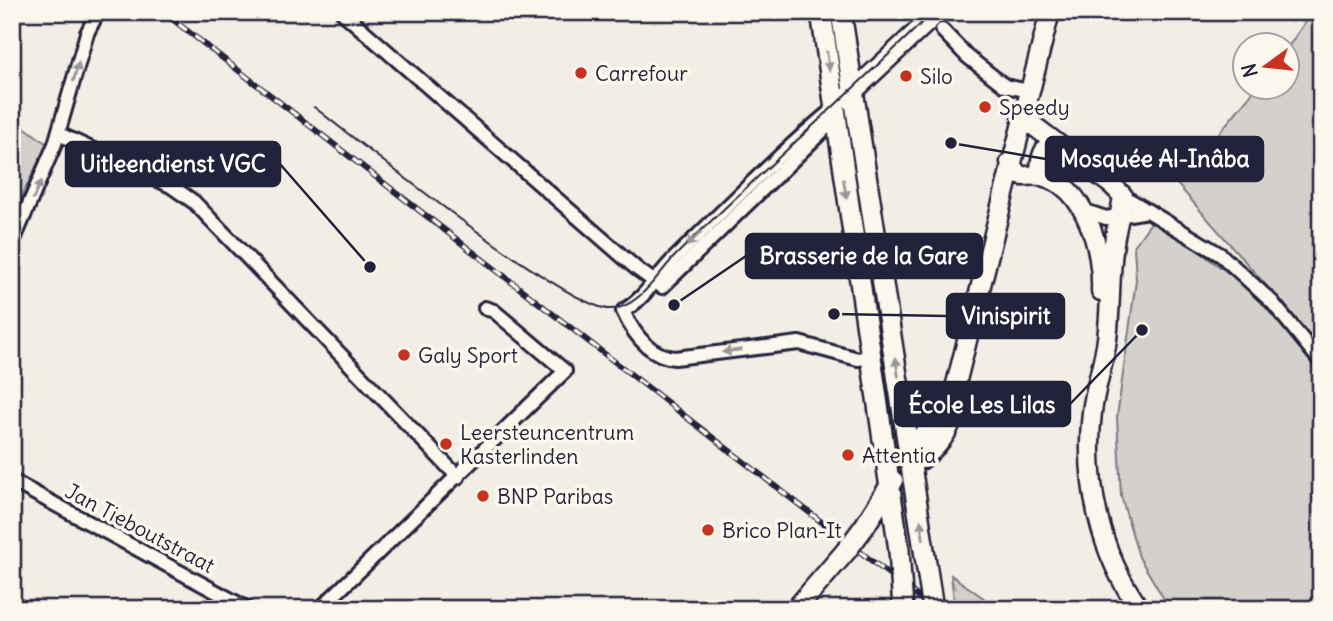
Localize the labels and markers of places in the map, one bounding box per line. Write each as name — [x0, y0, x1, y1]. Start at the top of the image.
place label: Carrefour — [595, 60, 688, 87]
place label: Silo — [920, 63, 953, 90]
marker: Carrefour — [573, 65, 589, 81]
marker: Silo — [898, 68, 914, 84]
place label: Speedy — [999, 94, 1070, 121]
marker: Speedy — [977, 99, 993, 115]
callout: Mosquée Al-Inâba — [1046, 137, 1263, 181]
callout: Uitleendienst VGC — [66, 142, 280, 186]
callout: Brasserie de la Gare — [746, 234, 982, 278]
callout: Vinispirit — [947, 294, 1064, 338]
place label: Galy Sport — [418, 342, 518, 369]
marker: Galy Sport — [396, 347, 412, 363]
callout: École Les Lilas — [895, 382, 1070, 426]
place label: Leersteuncentrum Kasterlinden — [460, 419, 634, 470]
marker: Leersteuncentrum Kasterlinden — [438, 436, 454, 452]
place label: Attentia — [862, 442, 936, 469]
marker: Attentia — [840, 447, 856, 463]
place label: BNP Paribas — [497, 483, 613, 510]
marker: BNP Paribas — [475, 488, 491, 504]
place label: Brico Plan-It — [722, 517, 842, 544]
marker: Brico Plan-It — [700, 522, 716, 538]

